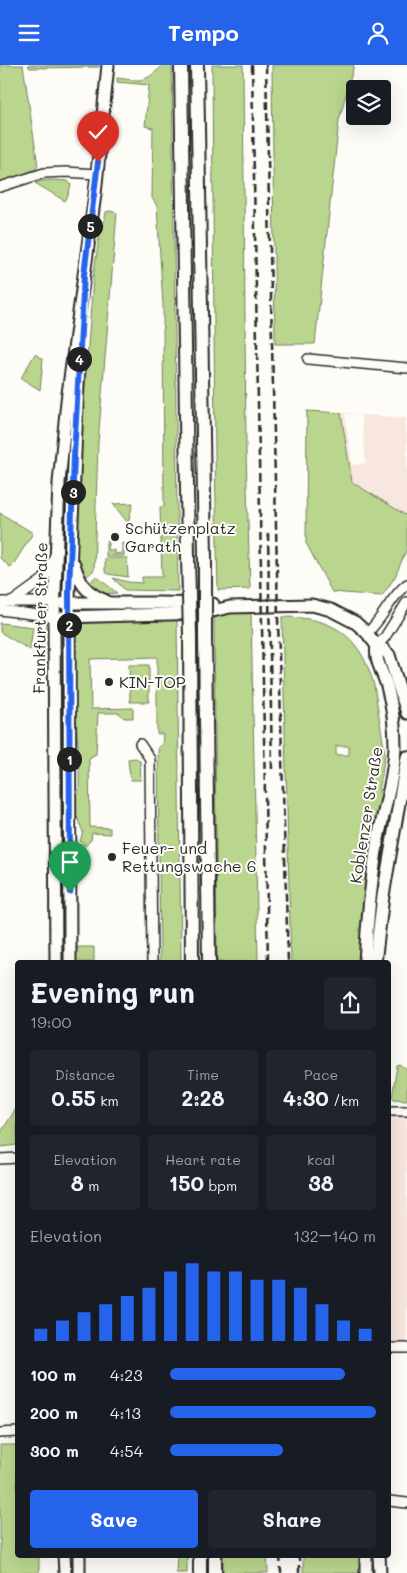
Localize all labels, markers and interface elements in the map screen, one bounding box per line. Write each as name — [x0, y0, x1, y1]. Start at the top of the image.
text: Tempo — [168, 18, 239, 47]
icon: menu — [15, 19, 43, 47]
icon: person — [364, 19, 392, 47]
map controls — [346, 80, 391, 125]
button: layers — [346, 80, 391, 125]
pin — [77, 111, 119, 162]
icon: check — [84, 118, 112, 146]
pin: 5 — [78, 213, 102, 239]
text: 5 — [86, 217, 95, 236]
pin: 4 — [66, 347, 92, 371]
text: 4 — [75, 350, 84, 369]
pin: 3 — [60, 479, 86, 505]
text: 3 — [69, 483, 78, 502]
place label: Schützenplatz Garath — [125, 517, 236, 556]
marker: Schützenplatz Garath — [109, 531, 121, 543]
street label: Frankfurter Straße — [28, 542, 51, 694]
pin: 2 — [56, 613, 82, 637]
text: 2 — [66, 616, 73, 635]
place label: KIN-TOP — [119, 671, 186, 692]
marker: KIN-TOP — [103, 676, 115, 688]
street label: Koblenzer Straße — [344, 745, 387, 885]
pin: 1 — [56, 747, 82, 771]
text: 1 — [66, 750, 73, 769]
place label: Feuer- und Rettungswache 6 — [122, 837, 256, 876]
pin — [49, 841, 91, 892]
icon: arrive — [56, 848, 84, 876]
marker: Feuer- und Rettungswache 6 — [106, 851, 118, 863]
text: Evening run — [30, 974, 195, 1010]
button: share — [324, 977, 376, 1029]
text: 19:00 — [30, 1011, 71, 1032]
text: Distance — [55, 1065, 115, 1084]
text: Time — [187, 1065, 219, 1084]
text: Pace — [304, 1065, 338, 1084]
text: 0.55 — [51, 1084, 96, 1111]
text: 2:28 — [181, 1084, 225, 1111]
text: 4:30 — [283, 1084, 329, 1111]
text: km — [96, 1091, 119, 1110]
text: /km — [329, 1091, 359, 1110]
text: Elevation — [54, 1150, 116, 1169]
text: Heart rate — [165, 1150, 241, 1169]
text: kcal — [307, 1150, 335, 1169]
text: 8 — [71, 1169, 84, 1196]
text: 150 — [169, 1169, 204, 1196]
text: 38 — [308, 1169, 334, 1196]
text: m — [84, 1176, 99, 1195]
text: bpm — [204, 1176, 237, 1195]
text: Elevation — [30, 1225, 102, 1246]
text: 132–140 m — [293, 1225, 376, 1246]
text: 100 m — [30, 1364, 76, 1385]
text: 4:23 — [110, 1364, 143, 1385]
text: 200 m — [30, 1402, 78, 1423]
text: 4:13 — [110, 1402, 141, 1423]
text: 300 m — [30, 1440, 79, 1461]
text: 4:54 — [110, 1440, 143, 1461]
button: Save — [30, 1490, 198, 1548]
button: Share — [208, 1490, 376, 1548]

